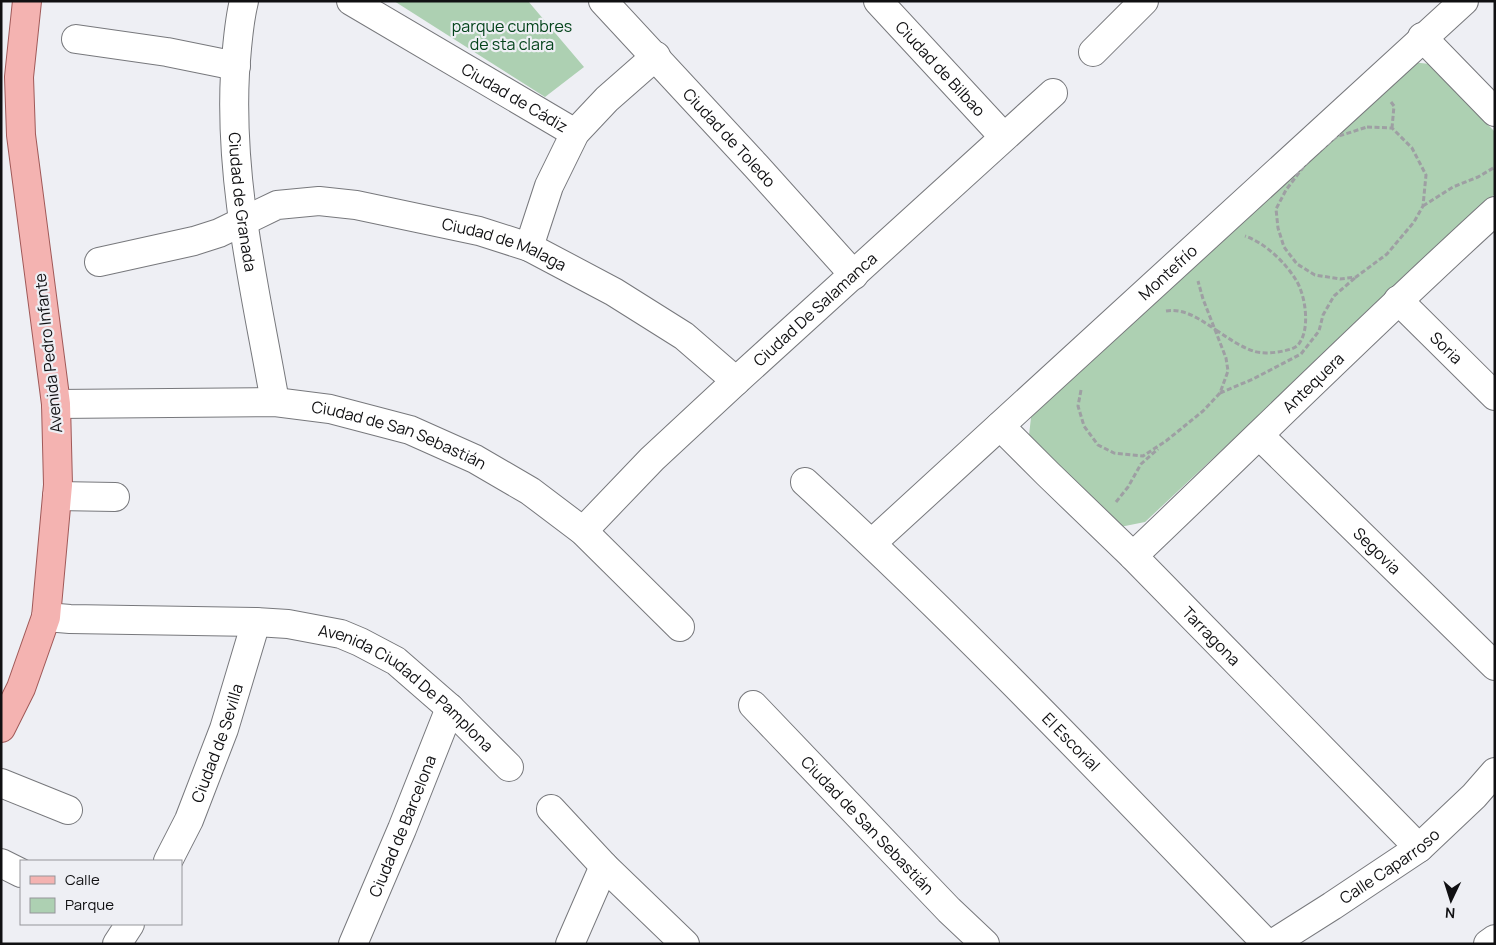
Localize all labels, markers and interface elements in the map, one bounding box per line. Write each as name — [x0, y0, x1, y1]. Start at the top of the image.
park label: parque cumbres de sta clara — [452, 15, 572, 55]
street label: Ciudad de Bilbao — [891, 16, 990, 121]
street label: Ciudad de Cádiz — [457, 58, 572, 137]
street label: Ciudad de Toledo — [678, 83, 781, 192]
street label: Ciudad de Granada — [224, 132, 262, 273]
street label: Ciudad de Malaga — [440, 212, 570, 276]
street label: Montefrío — [1134, 240, 1202, 305]
street label: Ciudad De Salamanca — [748, 247, 882, 371]
street label: Avenida Pedro Infante — [29, 272, 67, 434]
street label: Soria — [1425, 327, 1467, 369]
street label: Antequera — [1277, 348, 1349, 417]
street label: Ciudad de San Sebastián — [310, 396, 491, 474]
street label: Segovia — [1349, 522, 1406, 579]
street label: Tarragona — [1177, 602, 1245, 670]
street label: Avenida Ciudad De Pamplona — [317, 619, 499, 757]
street label: Ciudad de Sevilla — [186, 681, 248, 806]
street label: El Escorial — [1038, 708, 1105, 776]
street label: Ciudad de San Sebastián — [796, 751, 939, 899]
street label: Ciudad de Barcelona — [363, 752, 441, 900]
street label: Calle Caparroso — [1335, 823, 1444, 909]
legend — [20, 860, 182, 925]
text: Calle — [65, 869, 100, 890]
north arrow — [1426, 875, 1476, 925]
text: Parque — [65, 894, 114, 915]
text: N — [1444, 904, 1456, 923]

